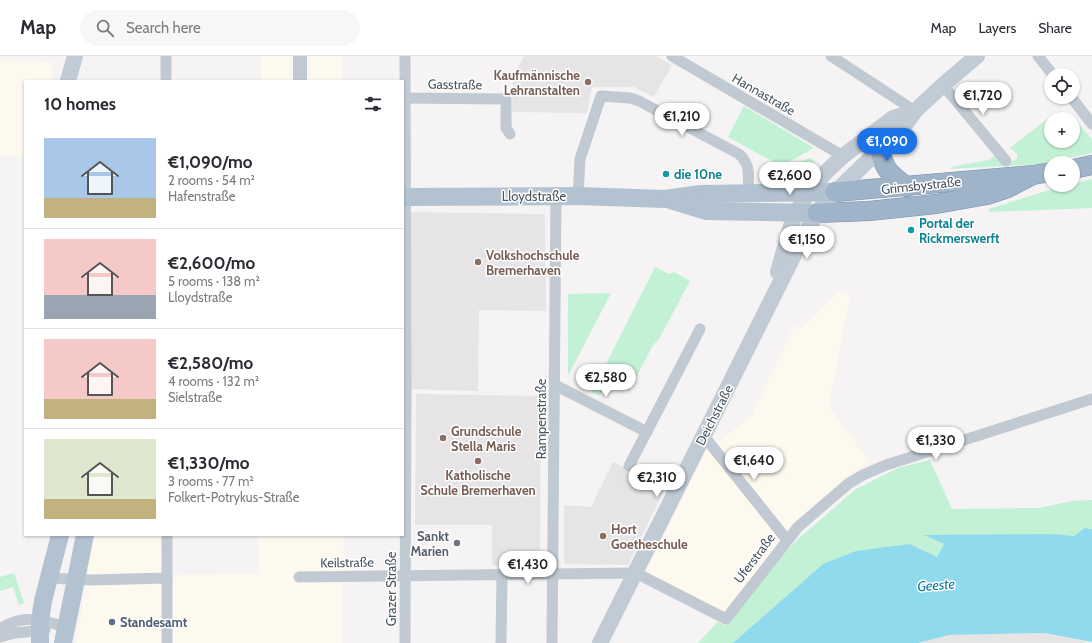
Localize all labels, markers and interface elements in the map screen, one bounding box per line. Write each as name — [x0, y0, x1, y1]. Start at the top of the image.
search box — [80, 10, 360, 46]
text: Map — [20, 16, 56, 39]
icon: search — [94, 17, 116, 39]
text: Search here — [126, 19, 201, 37]
text: Map — [931, 19, 956, 37]
text: Layers — [978, 19, 1016, 37]
text: Share — [1038, 19, 1072, 37]
place label: Kaufmännische Lehranstalten — [493, 67, 580, 98]
map controls — [1044, 68, 1080, 192]
button: locate — [1044, 68, 1080, 104]
street label: Hannastraße — [730, 70, 799, 119]
street label: Gasstraße — [428, 76, 483, 92]
marker: Kaufmännische Lehranstalten — [583, 77, 593, 87]
pin: €1,720 — [950, 82, 1016, 116]
text: €1,720 — [964, 87, 1002, 103]
icon: filters — [362, 93, 384, 115]
text: 10 homes — [44, 94, 116, 114]
pin: €1,210 — [649, 103, 715, 137]
text: €1,210 — [664, 108, 701, 124]
button: + — [1044, 112, 1080, 148]
pin: €1,090 — [854, 128, 920, 162]
text: €1,090 — [866, 133, 908, 149]
text: €1,090/mo — [168, 152, 252, 172]
icon: home — [76, 154, 124, 202]
button: − — [1044, 156, 1080, 192]
pin: €2,600 — [757, 162, 823, 196]
place label: die 10ne — [674, 166, 722, 182]
text: €2,600 — [768, 167, 812, 183]
marker: die 10ne — [661, 169, 671, 179]
text: 2 rooms · 54 m² — [168, 172, 255, 188]
street label: Grimsbystraße — [880, 173, 962, 197]
text: Hafenstraße — [168, 188, 235, 204]
street label: Lloydstraße — [502, 188, 566, 204]
place label: Portal der Rickmerswerft — [919, 215, 1000, 246]
marker: Portal der Rickmerswerft — [906, 225, 916, 235]
pin: €1,150 — [774, 226, 840, 260]
text: €1,150 — [789, 231, 825, 247]
place label: Volkshochschule Bremerhaven — [486, 247, 580, 278]
text: €2,600/mo — [168, 253, 255, 273]
icon: home — [76, 255, 124, 303]
marker: Volkshochschule Bremerhaven — [473, 257, 483, 267]
text: 5 rooms · 138 m² — [168, 273, 260, 289]
text: Lloydstraße — [168, 289, 232, 305]
text: €2,580/mo — [168, 353, 253, 373]
icon: home — [76, 355, 124, 403]
pin: €2,580 — [573, 364, 639, 398]
text: €2,580 — [585, 369, 627, 385]
text: 4 rooms · 132 m² — [168, 373, 259, 389]
street label: Rampenstraße — [533, 378, 549, 459]
street label: Deichstraße — [692, 382, 736, 448]
text: Sielstraße — [168, 389, 222, 405]
place label: Grundschule Stella Maris — [451, 423, 522, 454]
pin: €1,330 — [903, 427, 969, 461]
text: €1,330 — [916, 432, 956, 448]
marker: Grundschule Stella Maris — [438, 433, 448, 443]
pin: €1,640 — [721, 447, 787, 481]
text: €1,640 — [734, 452, 774, 468]
text: €1,330/mo — [168, 453, 249, 473]
icon: home — [76, 455, 124, 503]
marker: Katholische Schule Bremerhaven — [473, 456, 483, 466]
pin: €2,310 — [624, 464, 690, 498]
place label: Katholische Schule Bremerhaven — [420, 467, 536, 498]
text: €2,310 — [637, 469, 677, 485]
text: 3 rooms · 77 m² — [168, 473, 254, 489]
text: Folkert-Potrykus-Straße — [168, 489, 300, 505]
place label: Hort Goetheschule — [611, 521, 688, 552]
place label: Sankt Marien — [410, 528, 450, 559]
street label: Uferstraße — [730, 530, 778, 586]
marker: Hort Goetheschule — [598, 531, 608, 541]
marker: Sankt Marien — [452, 538, 462, 548]
street label: Grazer Straße — [383, 551, 399, 626]
pin: €1,430 — [495, 551, 561, 585]
street label: Keilstraße — [320, 554, 374, 570]
text: €1,430 — [508, 556, 548, 572]
water label: Geeste — [916, 574, 956, 596]
place label: Standesamt — [120, 614, 188, 630]
marker: Standesamt — [107, 617, 117, 627]

